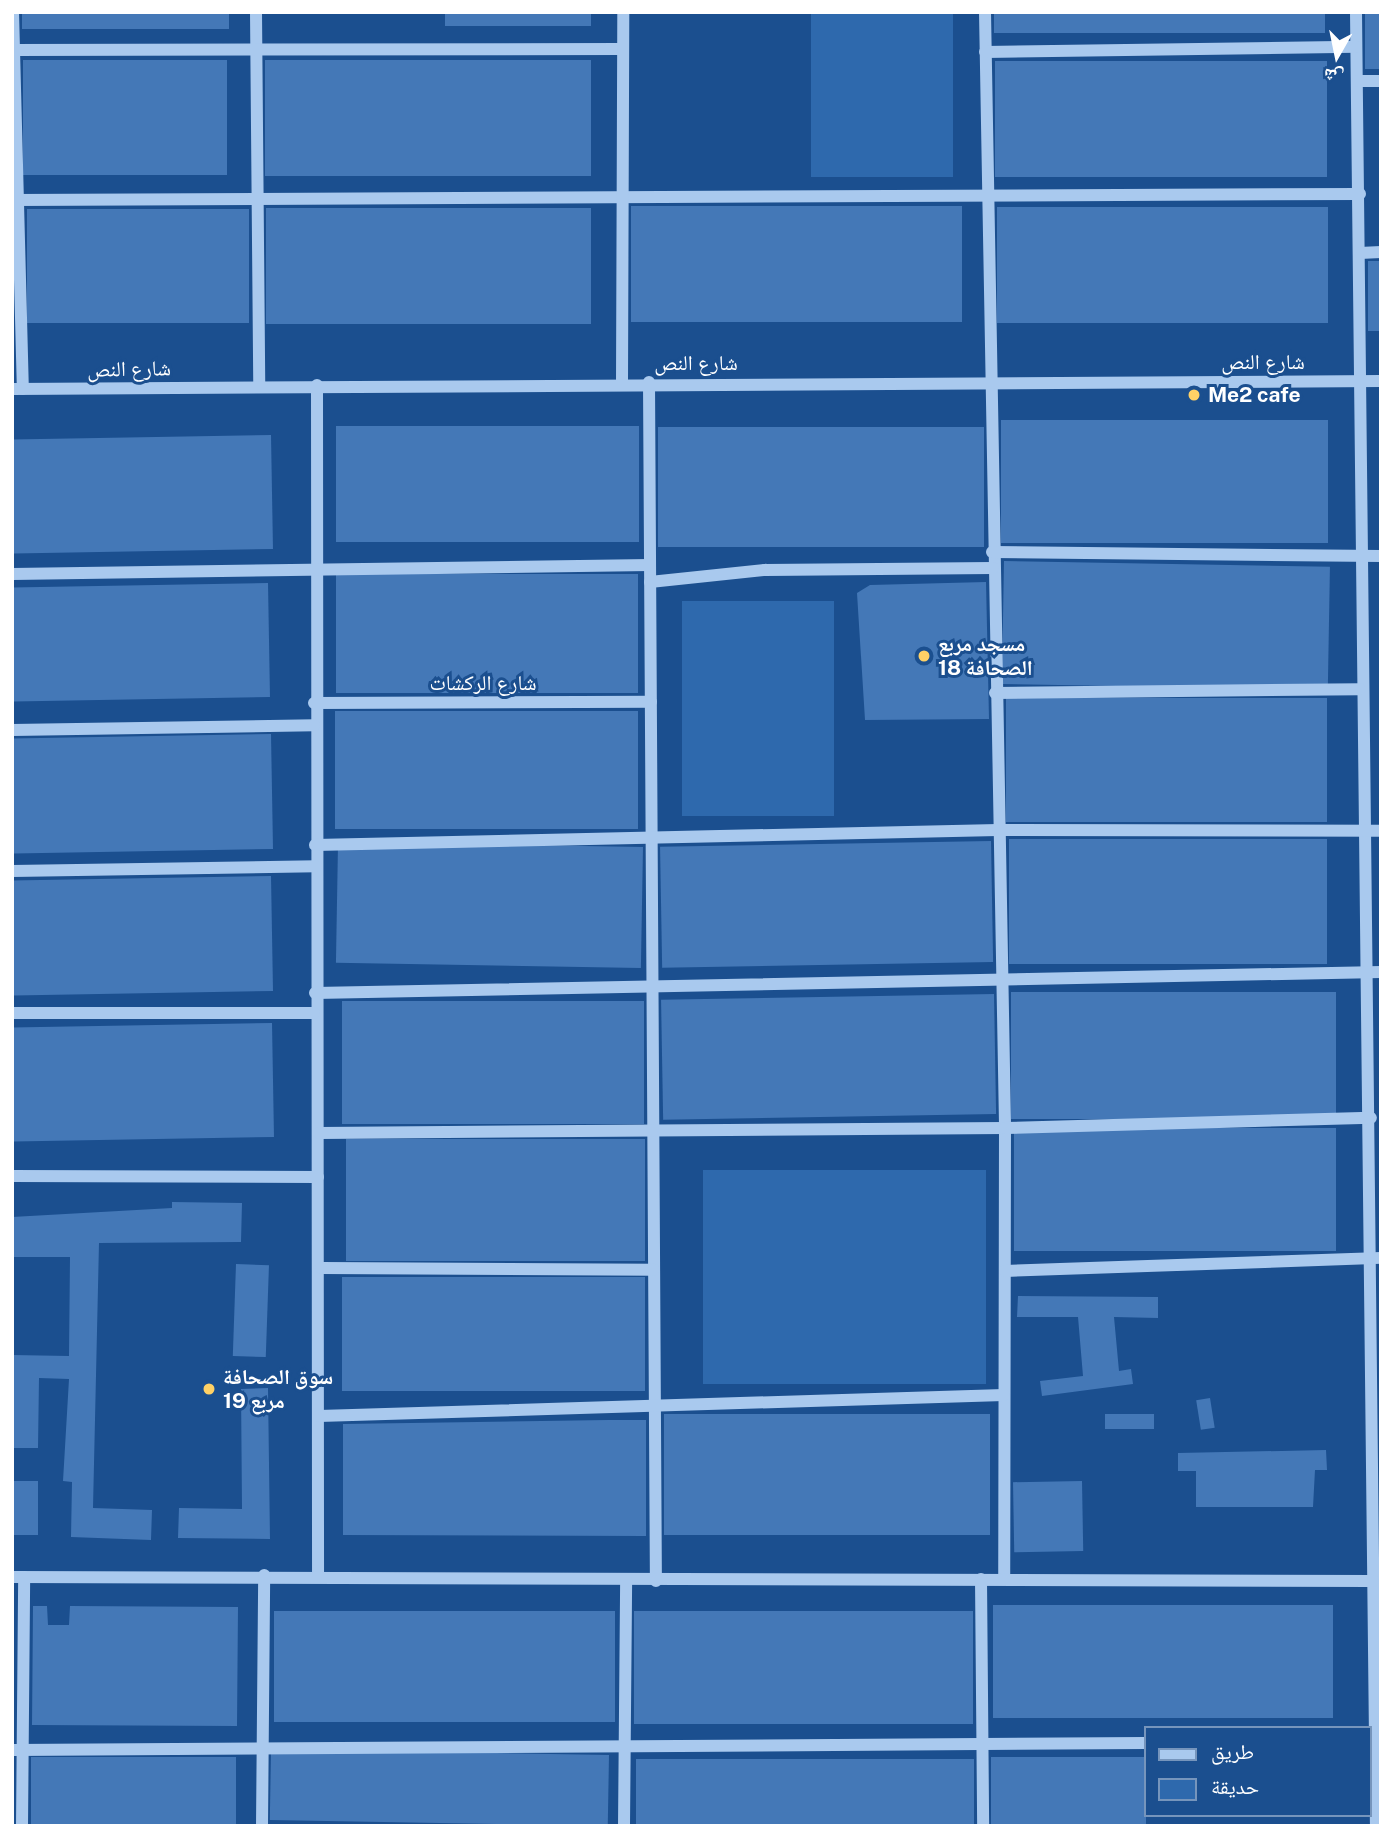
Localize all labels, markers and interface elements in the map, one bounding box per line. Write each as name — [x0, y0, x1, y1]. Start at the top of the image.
north arrow — [1302, 21, 1372, 91]
text: ش — [1322, 64, 1345, 89]
street label: شارع النص — [1221, 349, 1305, 375]
street label: شارع النص — [654, 350, 738, 376]
street label: شارع النص — [87, 356, 171, 382]
place label: Me2 cafe — [1208, 382, 1301, 408]
marker: Me2 cafe — [1186, 387, 1202, 403]
place label: مسجد مربع 18 الصحافة — [938, 631, 1033, 681]
marker: مسجد مربع 18 الصحافة — [916, 648, 932, 664]
street label: شارع الركشات — [429, 670, 537, 696]
place label: سوق الصحافة مربع 19 — [223, 1364, 333, 1414]
marker: سوق الصحافة مربع 19 — [201, 1381, 217, 1397]
legend — [1144, 1726, 1372, 1817]
text: طريق — [1211, 1739, 1254, 1764]
text: حديقة — [1211, 1774, 1259, 1799]

